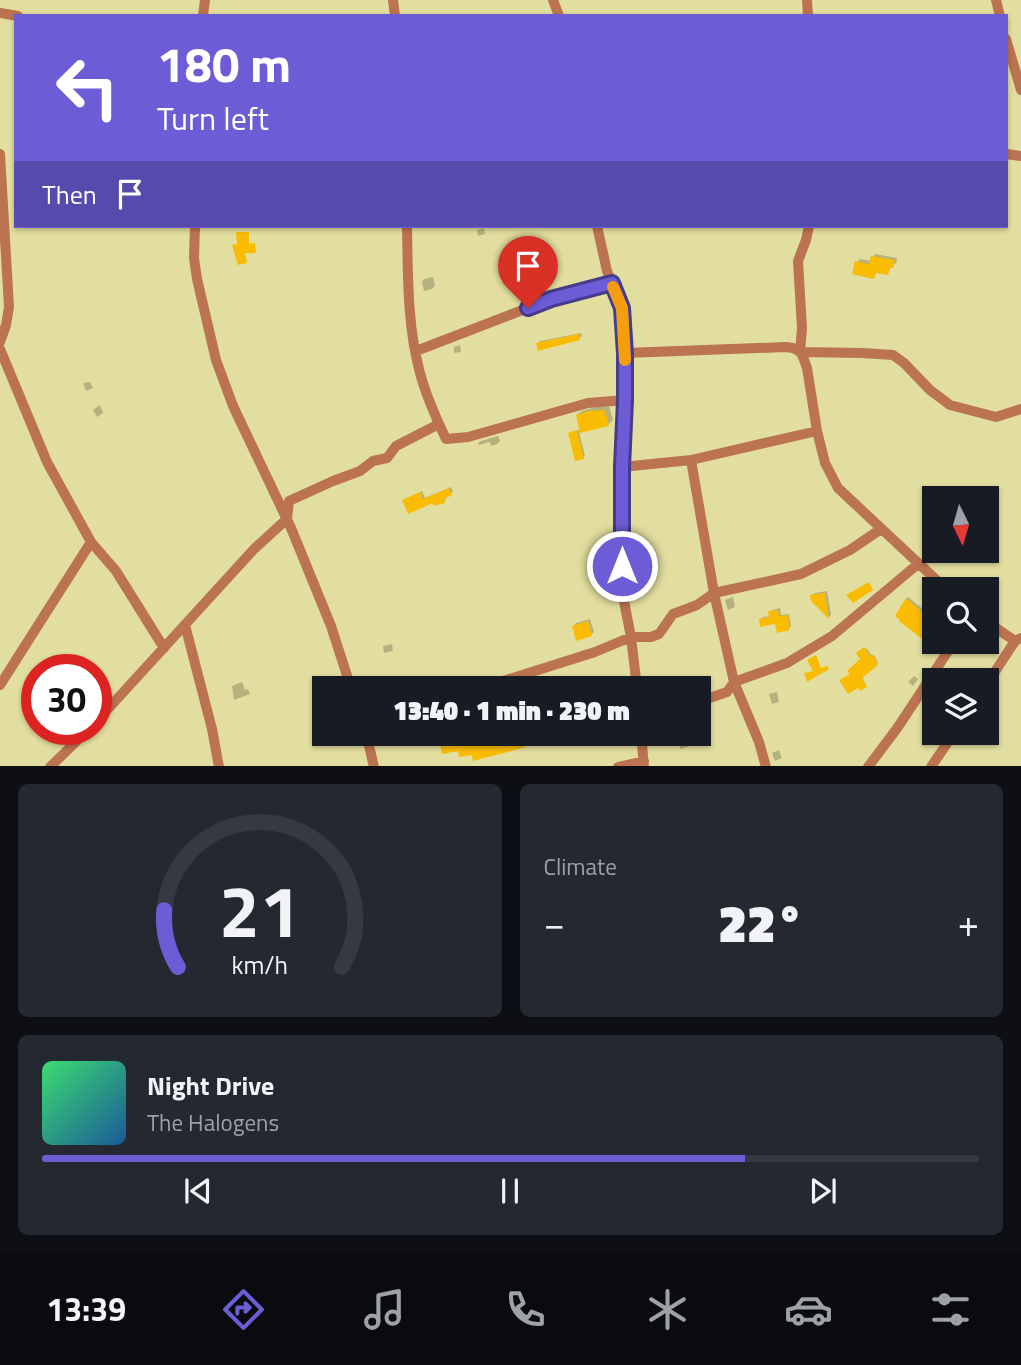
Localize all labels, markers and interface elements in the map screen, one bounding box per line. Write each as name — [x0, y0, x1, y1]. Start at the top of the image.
text: 180 m — [157, 26, 291, 101]
icon: left — [42, 42, 133, 133]
text: Turn left — [157, 94, 269, 142]
text: Then — [42, 175, 97, 214]
icon: arrive — [111, 175, 149, 213]
pin — [498, 236, 558, 308]
icon: arrive — [509, 247, 547, 285]
north arrow — [922, 486, 999, 564]
map controls — [922, 486, 999, 745]
position arrow — [585, 529, 659, 603]
button: search — [922, 577, 999, 654]
speed limit sign: 30 — [21, 654, 112, 745]
button: layers — [922, 668, 999, 745]
text: 13:40 · 1 min · 230 m — [393, 691, 630, 730]
text: Climate — [544, 849, 617, 884]
text: 21 — [219, 855, 301, 965]
text: 22° — [718, 883, 804, 962]
text: − — [544, 894, 565, 952]
text: + — [958, 894, 979, 952]
text: km/h — [231, 945, 288, 983]
text: Night Drive — [147, 1066, 274, 1105]
text: The Halogens — [147, 1105, 279, 1140]
icon: previous — [179, 1172, 217, 1210]
icon: pause — [491, 1172, 529, 1210]
icon: next — [804, 1172, 842, 1210]
text: 13:39 — [46, 1285, 126, 1333]
icon: directions — [219, 1285, 268, 1334]
icon: music — [360, 1285, 409, 1334]
icon: phone — [501, 1285, 550, 1334]
icon: climate — [643, 1285, 692, 1334]
icon: car — [784, 1285, 833, 1334]
icon: filters — [926, 1285, 975, 1334]

